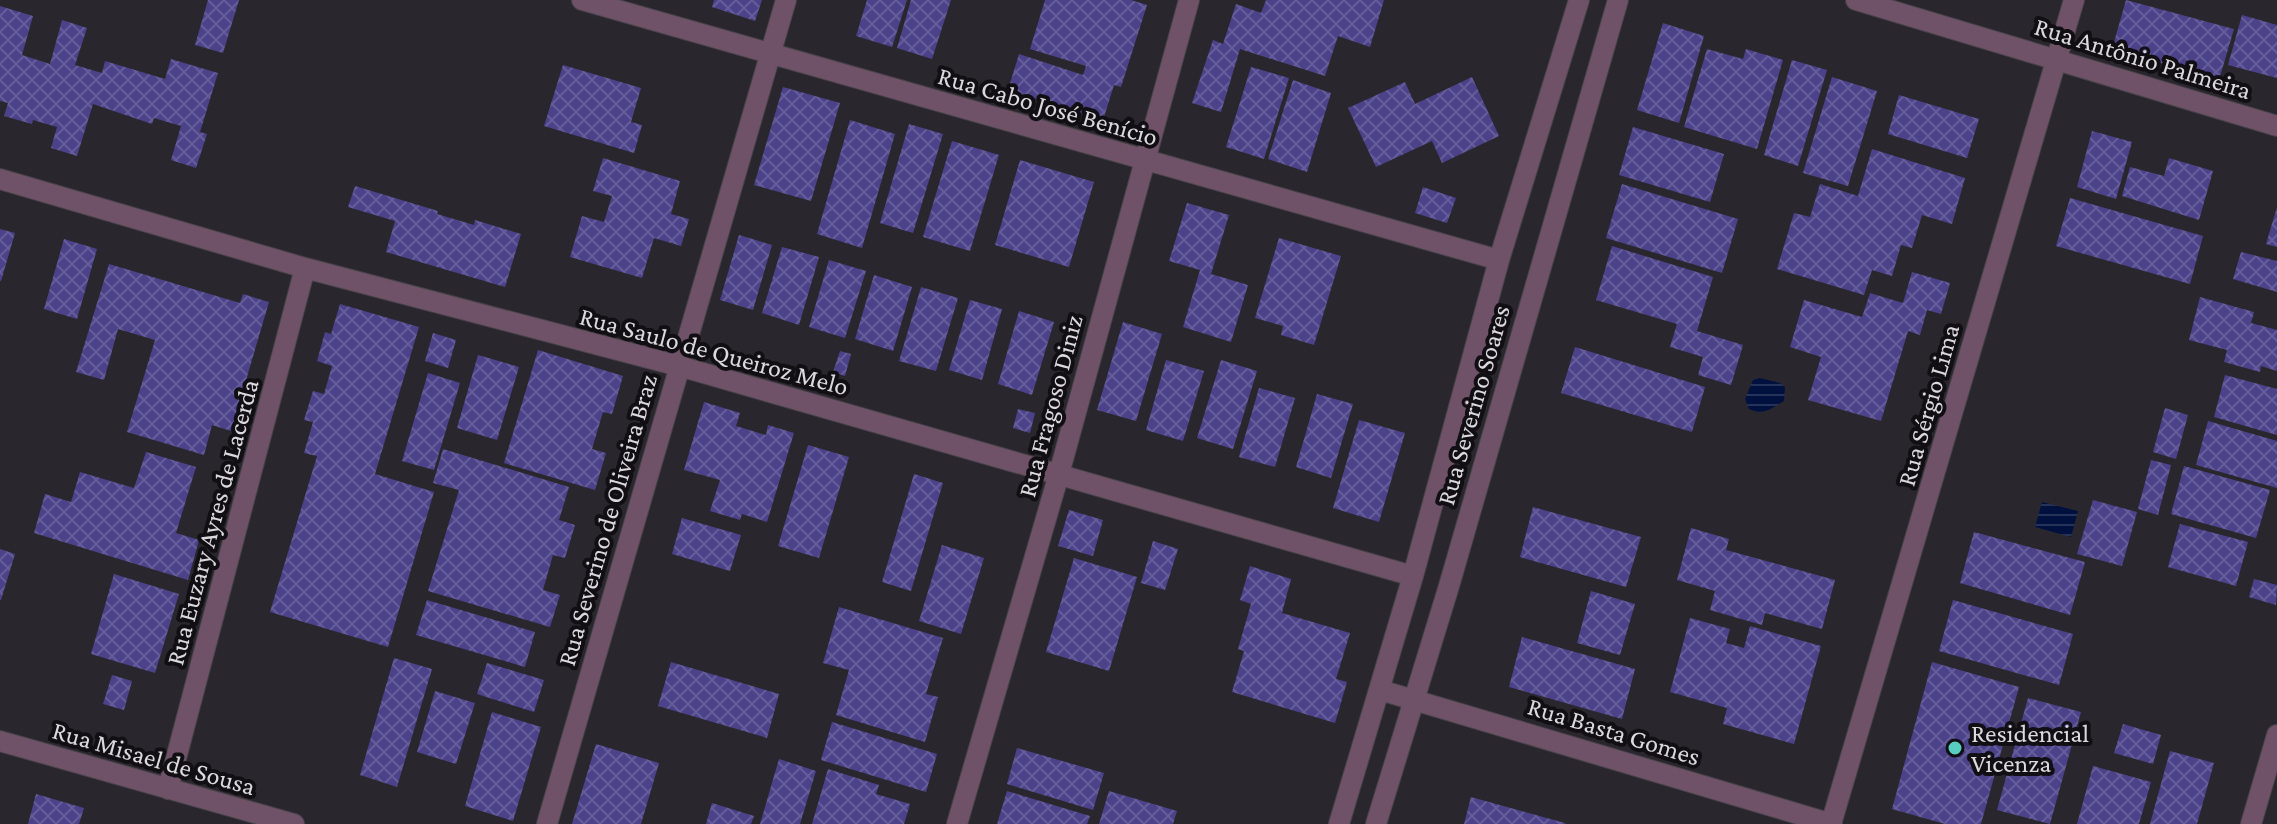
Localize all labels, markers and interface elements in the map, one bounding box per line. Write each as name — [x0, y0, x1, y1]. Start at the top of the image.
street label: Rua Antônio Palmeira — [2031, 12, 2255, 105]
street label: Rua Cabo José Benício — [935, 61, 1161, 152]
street label: Rua Saulo de Queiroz Melo — [576, 302, 851, 401]
street label: Rua Severino Soares — [1431, 302, 1516, 508]
street label: Rua Fragoso Diniz — [1012, 312, 1089, 500]
street label: Rua Sérgio Lima — [1892, 321, 1965, 489]
street label: Rua Severino de Oliveira Braz — [552, 371, 663, 669]
street label: Rua Euzary Ayres de Lacerda — [160, 376, 265, 668]
street label: Rua Basta Gomes — [1524, 692, 1703, 771]
street label: Rua Misael de Sousa — [49, 716, 259, 801]
place label: Residencial Vicenza — [1971, 719, 2089, 778]
marker: Residencial Vicenza — [1946, 739, 1964, 757]

